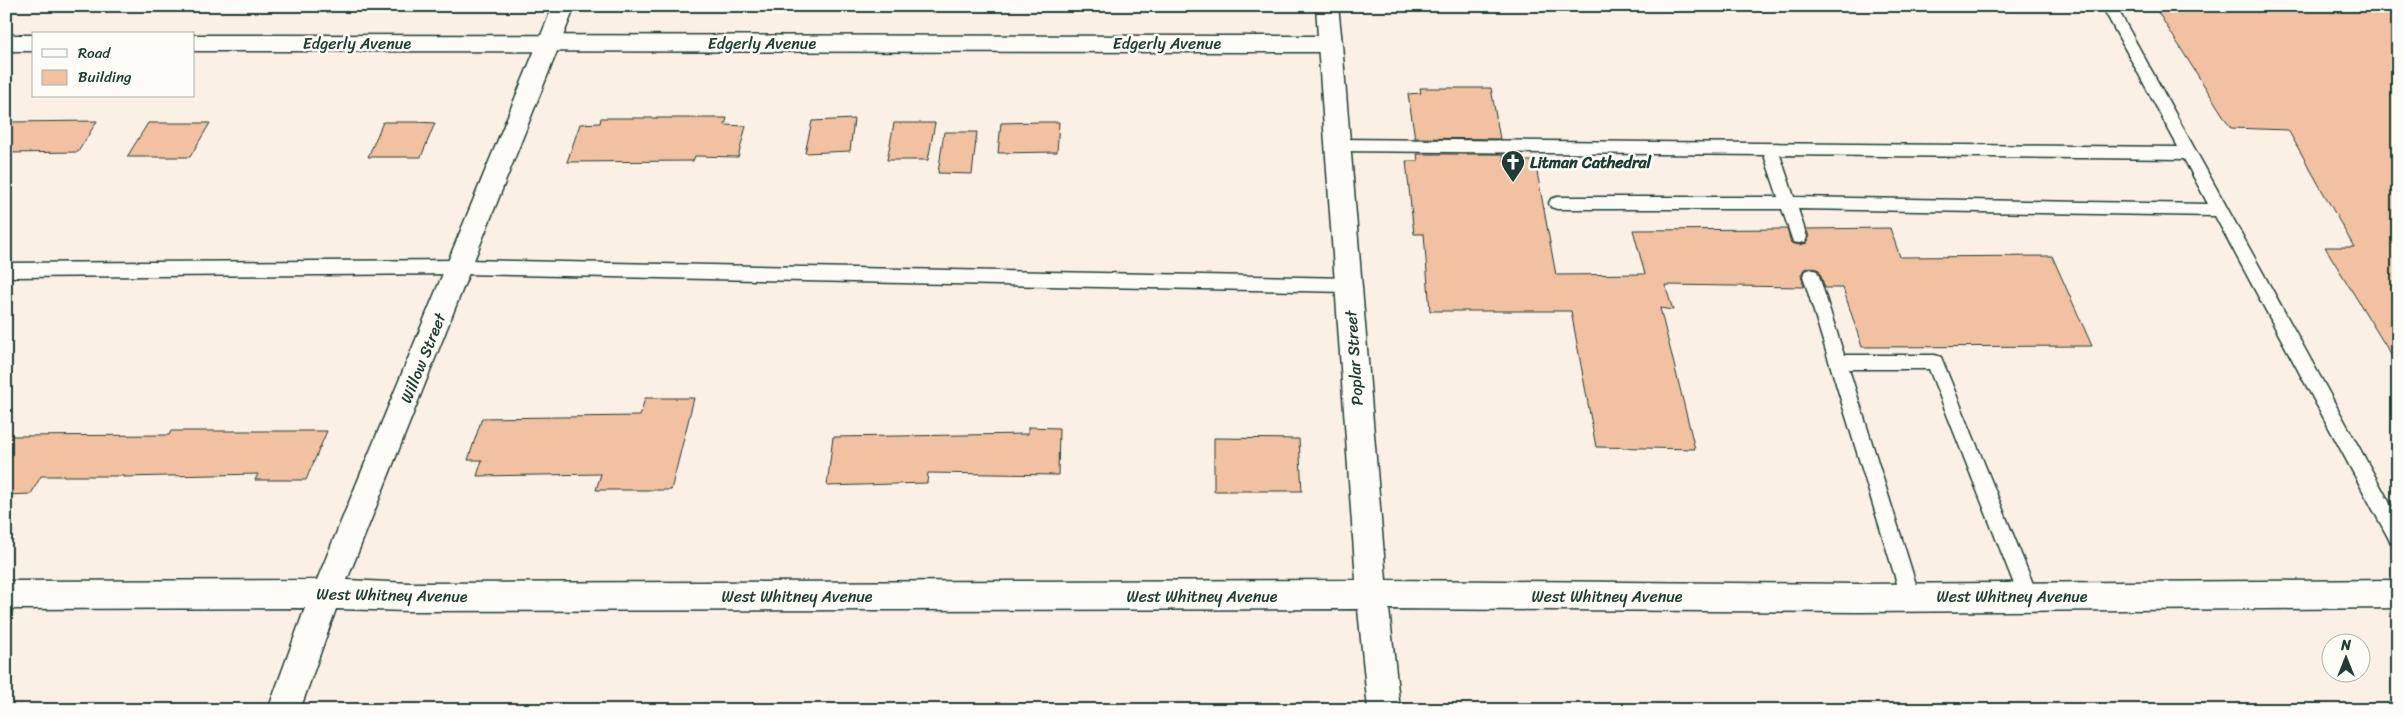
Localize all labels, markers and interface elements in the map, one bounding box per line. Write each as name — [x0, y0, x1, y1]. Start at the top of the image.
street label: Edgerly Avenue — [303, 29, 411, 58]
street label: Edgerly Avenue — [708, 29, 816, 58]
street label: Edgerly Avenue — [1113, 29, 1221, 58]
legend — [32, 32, 195, 98]
text: Road — [78, 40, 111, 66]
text: Building — [78, 64, 132, 90]
place label: Litman Cathedral — [1530, 148, 1653, 177]
church icon: Litman Cathedral — [1500, 149, 1526, 183]
street label: Willow Street — [392, 308, 454, 408]
street label: Poplar Street — [1336, 309, 1372, 407]
street label: West Whitney Avenue — [316, 579, 468, 611]
street label: West Whitney Avenue — [721, 582, 873, 611]
street label: West Whitney Avenue — [1126, 582, 1278, 611]
street label: West Whitney Avenue — [1531, 582, 1683, 611]
street label: West Whitney Avenue — [1936, 582, 2088, 611]
text: N — [2340, 633, 2351, 658]
north arrow — [2322, 634, 2372, 684]

